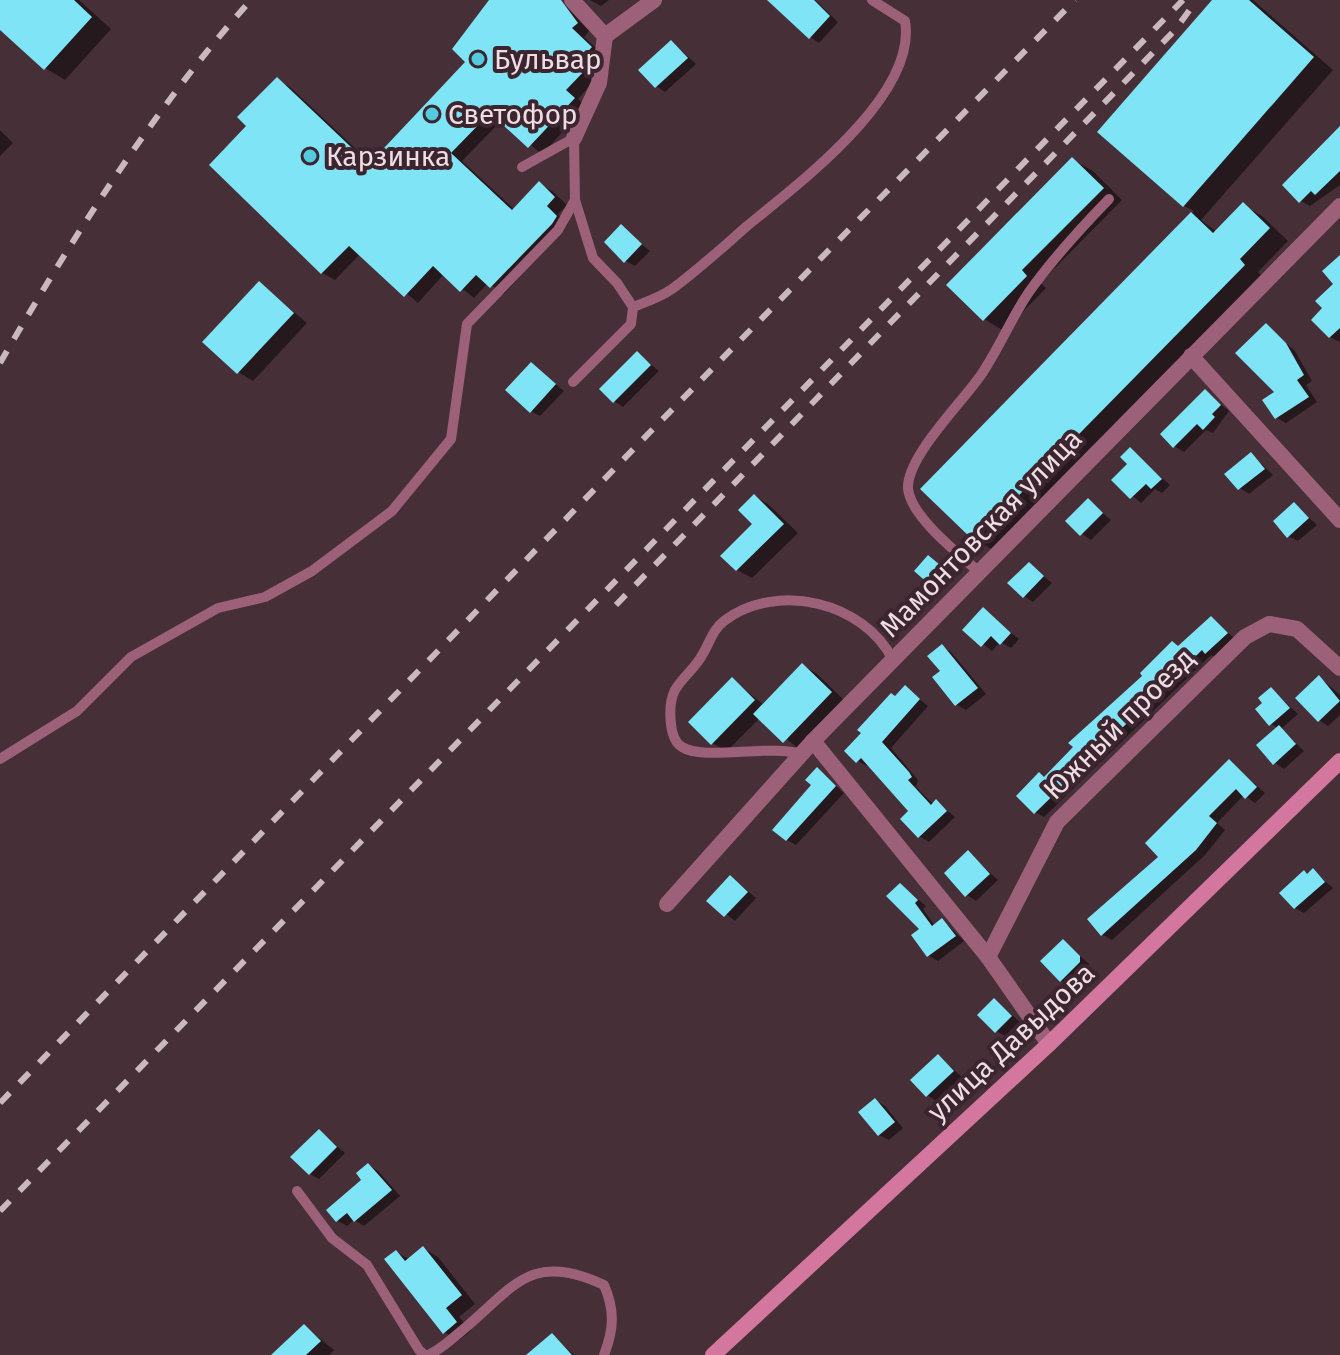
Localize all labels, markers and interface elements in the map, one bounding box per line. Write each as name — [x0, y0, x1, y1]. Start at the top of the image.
place label: Бульвар — [494, 43, 602, 76]
marker: Бульвар — [469, 50, 487, 68]
place label: Светофор — [448, 98, 578, 131]
marker: Светофор — [423, 105, 441, 123]
place label: Карзинка — [326, 140, 450, 173]
marker: Карзинка — [301, 147, 319, 165]
street label: Мамонтовская улица — [873, 422, 1089, 644]
street label: Южный проезд — [1037, 642, 1201, 806]
street label: улица Давыдова — [920, 956, 1102, 1128]

